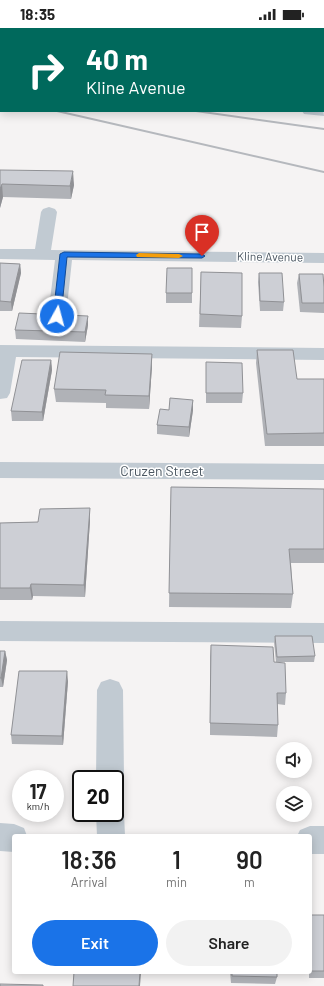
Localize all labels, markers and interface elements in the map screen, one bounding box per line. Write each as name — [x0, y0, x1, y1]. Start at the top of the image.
text: 18:35 — [20, 5, 55, 23]
text: 40 m — [86, 42, 148, 76]
icon: right — [20, 44, 72, 96]
text: Kline Avenue — [86, 76, 186, 98]
pin — [185, 215, 219, 256]
icon: arrive — [191, 221, 213, 243]
street label: Kline Avenue — [237, 248, 303, 264]
position arrow — [36, 295, 78, 337]
street label: Cruzen Street — [120, 462, 204, 479]
map controls — [276, 742, 312, 822]
button: sound — [276, 742, 312, 778]
speed limit sign: 20 — [72, 770, 124, 822]
text: 17 — [29, 779, 46, 803]
button: layers — [276, 786, 312, 822]
text: km/h — [27, 800, 49, 812]
text: 18:36 — [61, 845, 117, 874]
text: 1 — [172, 845, 181, 874]
text: 90 — [236, 845, 263, 874]
text: Arrival — [71, 874, 107, 890]
text: min — [166, 874, 187, 890]
text: m — [244, 874, 255, 890]
button: Exit — [32, 920, 158, 966]
button: Share — [166, 920, 292, 966]

